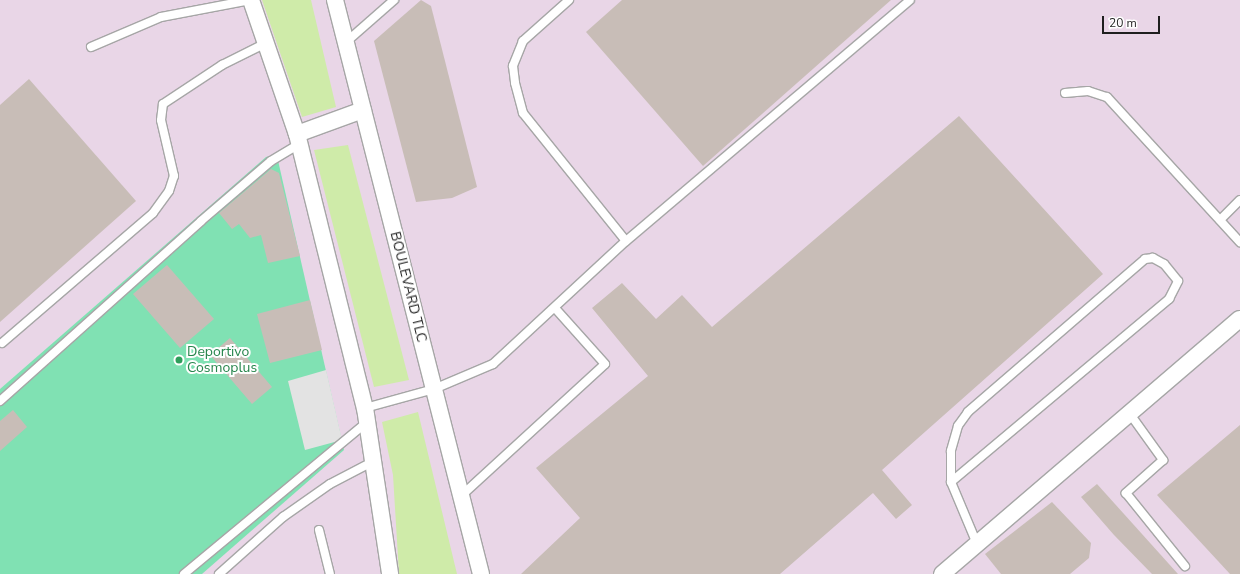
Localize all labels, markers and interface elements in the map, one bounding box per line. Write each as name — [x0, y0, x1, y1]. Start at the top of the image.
scale bar — [1104, 8, 1162, 34]
text: 20 m — [1109, 15, 1137, 31]
street label: BOULEVARD TLC — [386, 230, 430, 344]
place label: Deportivo Cosmoplus — [187, 344, 257, 376]
marker: Deportivo Cosmoplus — [174, 355, 184, 365]

